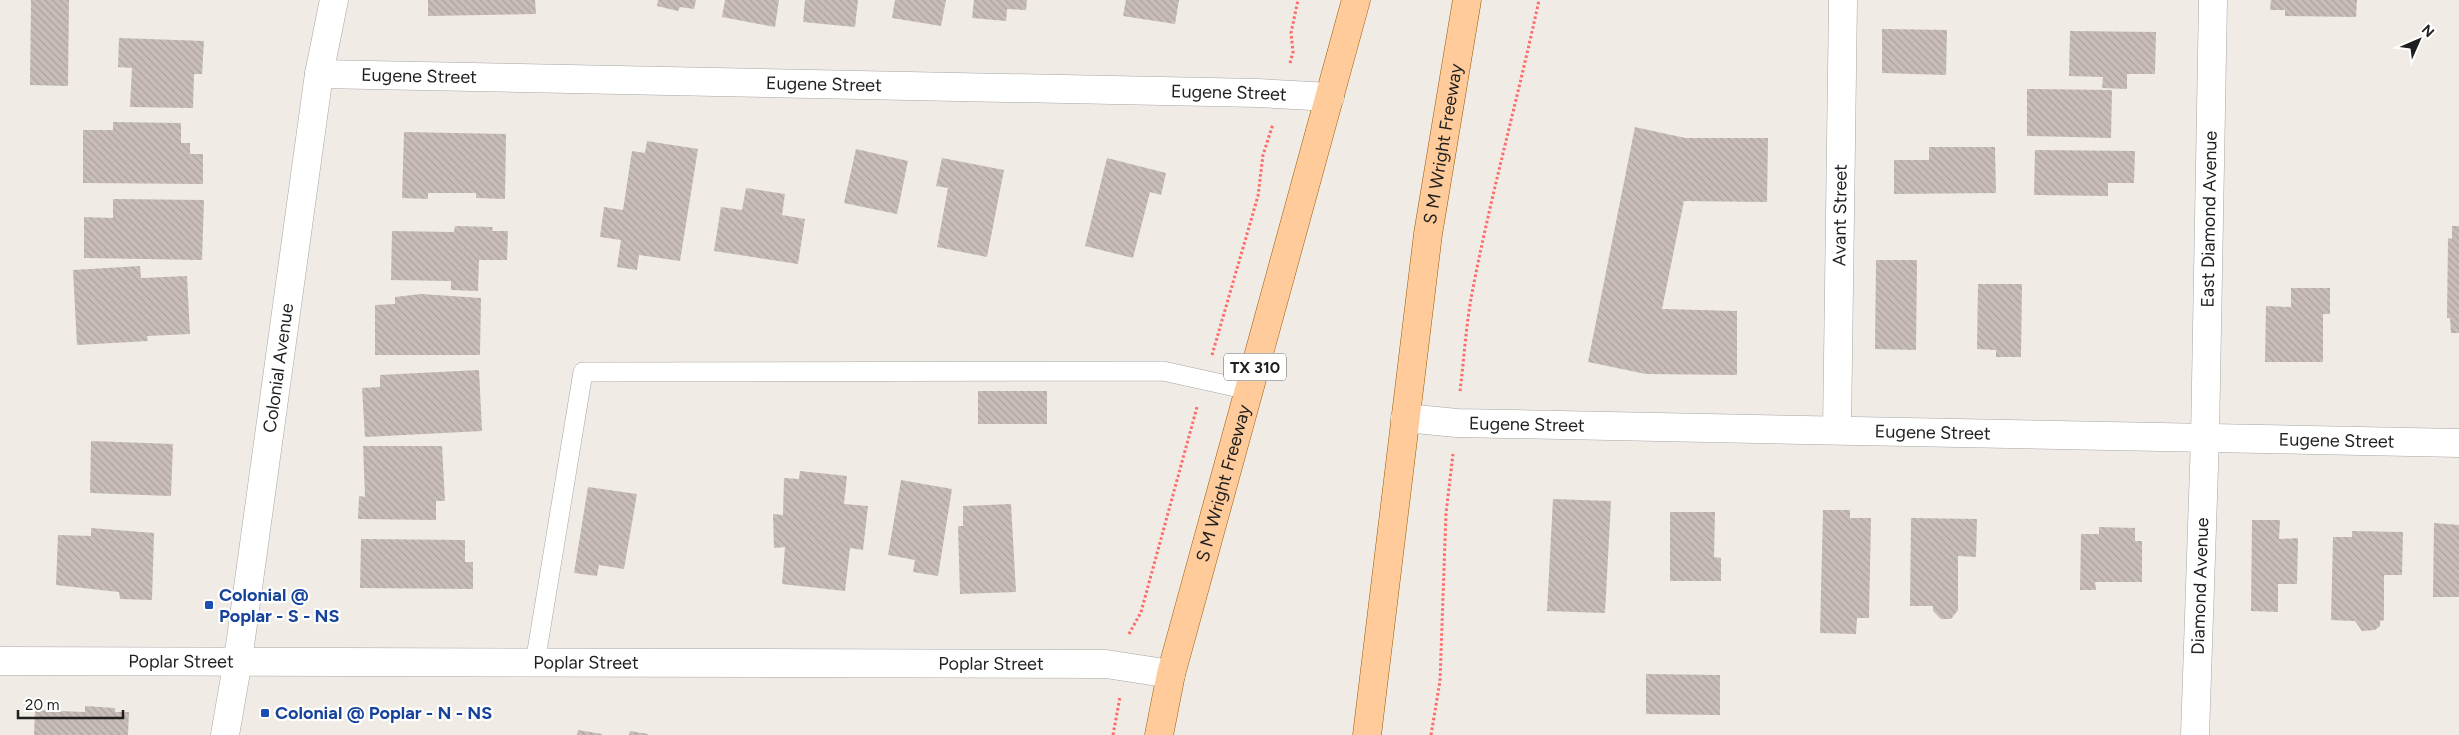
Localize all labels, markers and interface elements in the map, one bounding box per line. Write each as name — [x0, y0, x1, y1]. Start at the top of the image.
north arrow — [2394, 15, 2444, 65]
text: N — [2418, 21, 2438, 41]
street label: S M Wright Freeway — [1419, 62, 1467, 226]
street label: Eugene Street — [361, 64, 477, 88]
street label: Eugene Street — [766, 72, 882, 96]
street label: Eugene Street — [1171, 80, 1287, 106]
street label: East Diamond Avenue — [2196, 130, 2222, 308]
street label: Avant Street — [1828, 164, 1852, 266]
street label: Colonial Avenue — [259, 302, 298, 434]
road number: TX 310 — [1224, 354, 1286, 381]
street label: S M Wright Freeway — [1191, 402, 1256, 564]
street label: Eugene Street — [1469, 412, 1585, 437]
street label: Eugene Street — [1875, 420, 1991, 445]
street label: Eugene Street — [2278, 428, 2395, 453]
street label: Diamond Avenue — [2187, 517, 2213, 655]
place label: Colonial @ Poplar - S - NS — [219, 584, 339, 627]
marker: Colonial @ Poplar - S - NS — [203, 599, 215, 611]
street label: Poplar Street — [128, 650, 234, 673]
street label: Poplar Street — [533, 651, 639, 674]
street label: Poplar Street — [938, 653, 1044, 675]
scale bar — [18, 688, 122, 720]
text: 20 m — [25, 696, 59, 714]
place label: Colonial @ Poplar - N - NS — [275, 702, 492, 724]
marker: Colonial @ Poplar - N - NS — [259, 707, 271, 719]

